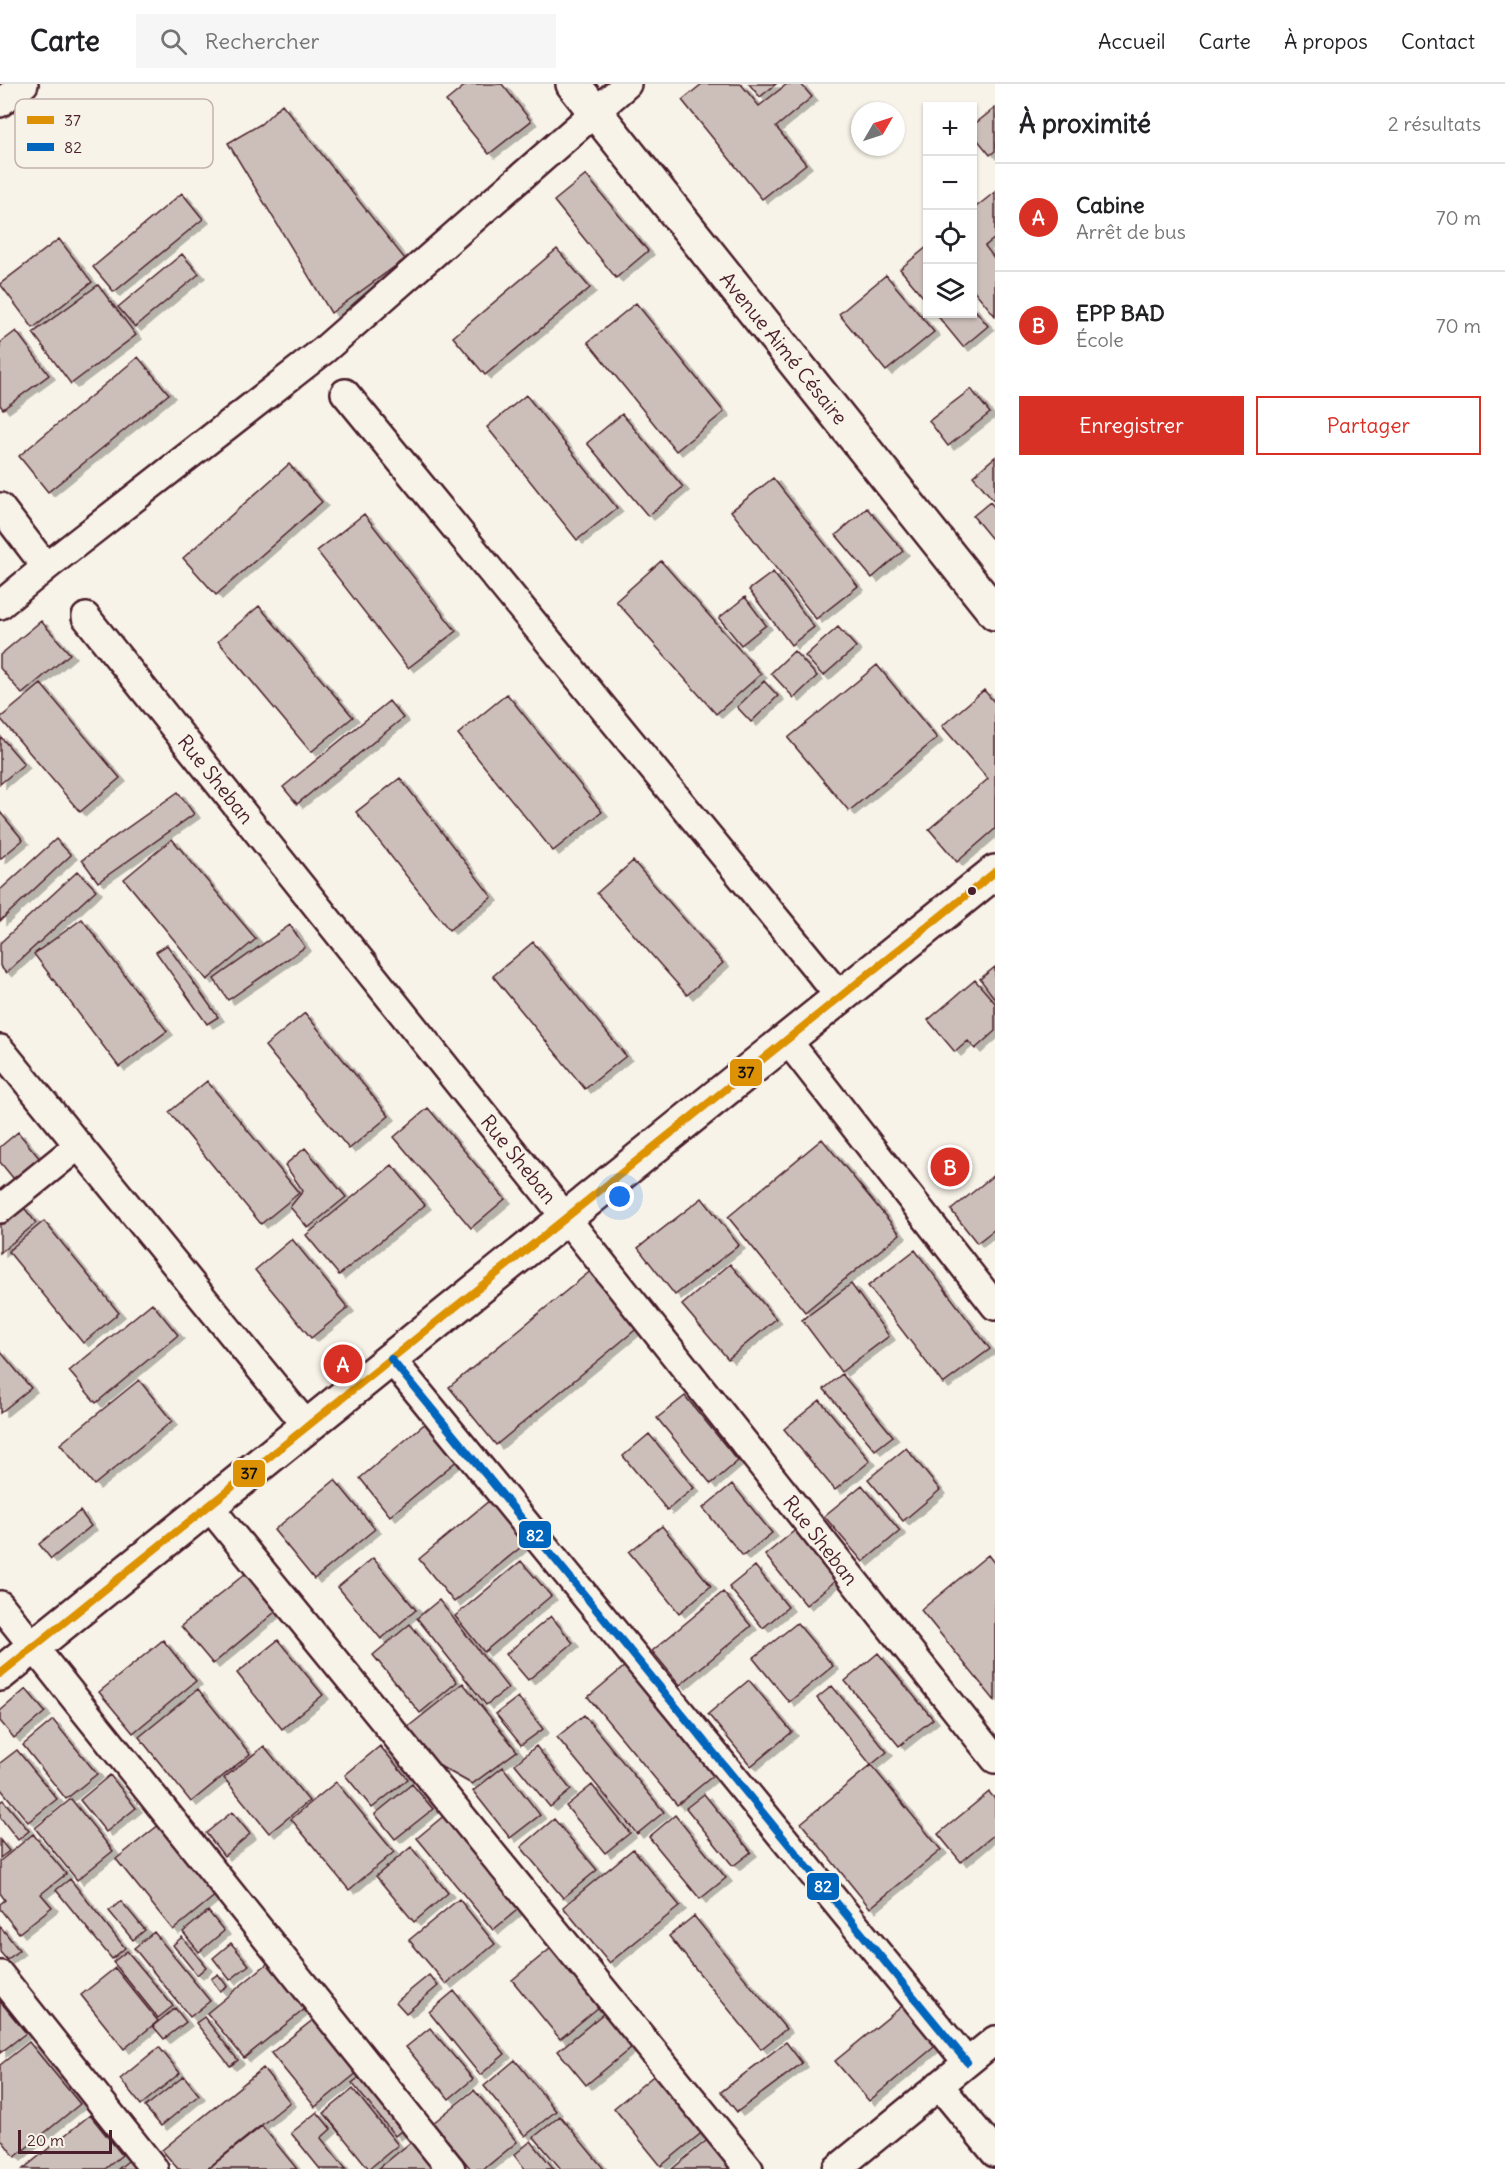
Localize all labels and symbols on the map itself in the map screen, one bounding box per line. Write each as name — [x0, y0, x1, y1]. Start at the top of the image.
legend — [15, 99, 213, 168]
north arrow — [851, 102, 905, 156]
text: 37 — [64, 110, 81, 130]
text: 82 — [64, 137, 82, 157]
street label: Avenue Aimé Césaire — [715, 267, 853, 429]
street label: Rue Sheban — [173, 729, 259, 829]
unlabelled marker — [966, 885, 978, 897]
line badge: 37 — [729, 1058, 763, 1087]
text: 37 — [738, 1062, 755, 1082]
street label: Rue Sheban — [476, 1109, 562, 1209]
pin: B — [930, 1144, 970, 1190]
your location — [605, 1182, 634, 1211]
pin: A — [324, 1342, 362, 1386]
line badge: 37 — [232, 1459, 266, 1488]
text: 37 — [241, 1463, 258, 1483]
street label: Rue Sheban — [778, 1490, 864, 1590]
line badge: 82 — [518, 1520, 552, 1549]
text: 82 — [526, 1525, 544, 1545]
line badge: 82 — [806, 1872, 840, 1901]
text: 82 — [814, 1876, 832, 1896]
scale bar — [18, 2127, 112, 2154]

